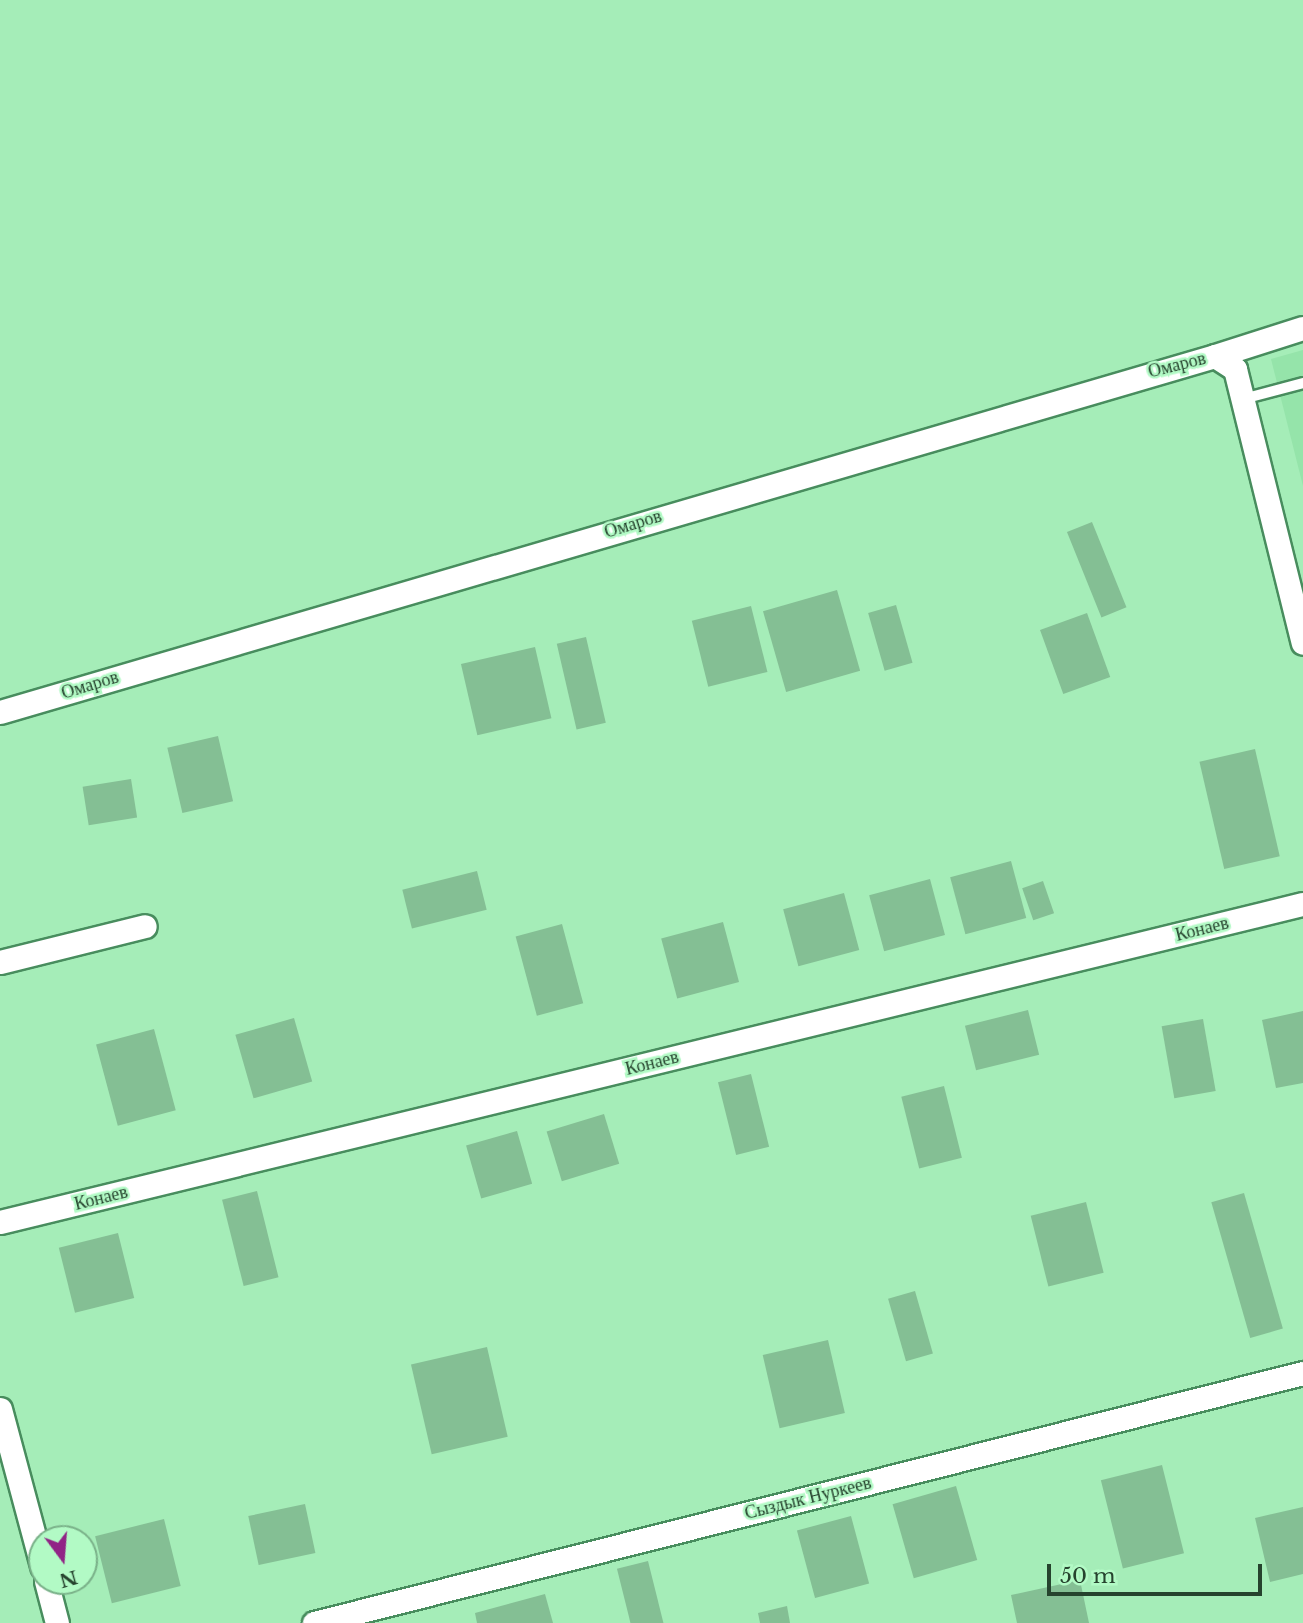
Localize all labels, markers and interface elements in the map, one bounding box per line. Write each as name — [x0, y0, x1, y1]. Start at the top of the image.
street label: Омаров — [1146, 347, 1208, 383]
street label: Омаров — [602, 505, 664, 543]
street label: Омаров — [59, 666, 121, 704]
street label: Конаев — [1173, 912, 1231, 946]
street label: Конаев — [623, 1046, 681, 1080]
street label: Конаев — [72, 1181, 130, 1215]
street label: Сыздык Нуркеев — [742, 1472, 874, 1524]
north arrow — [28, 1525, 98, 1595]
scale bar — [1051, 1550, 1266, 1594]
text: 50 m — [1060, 1563, 1115, 1589]
text: N — [57, 1565, 80, 1592]

